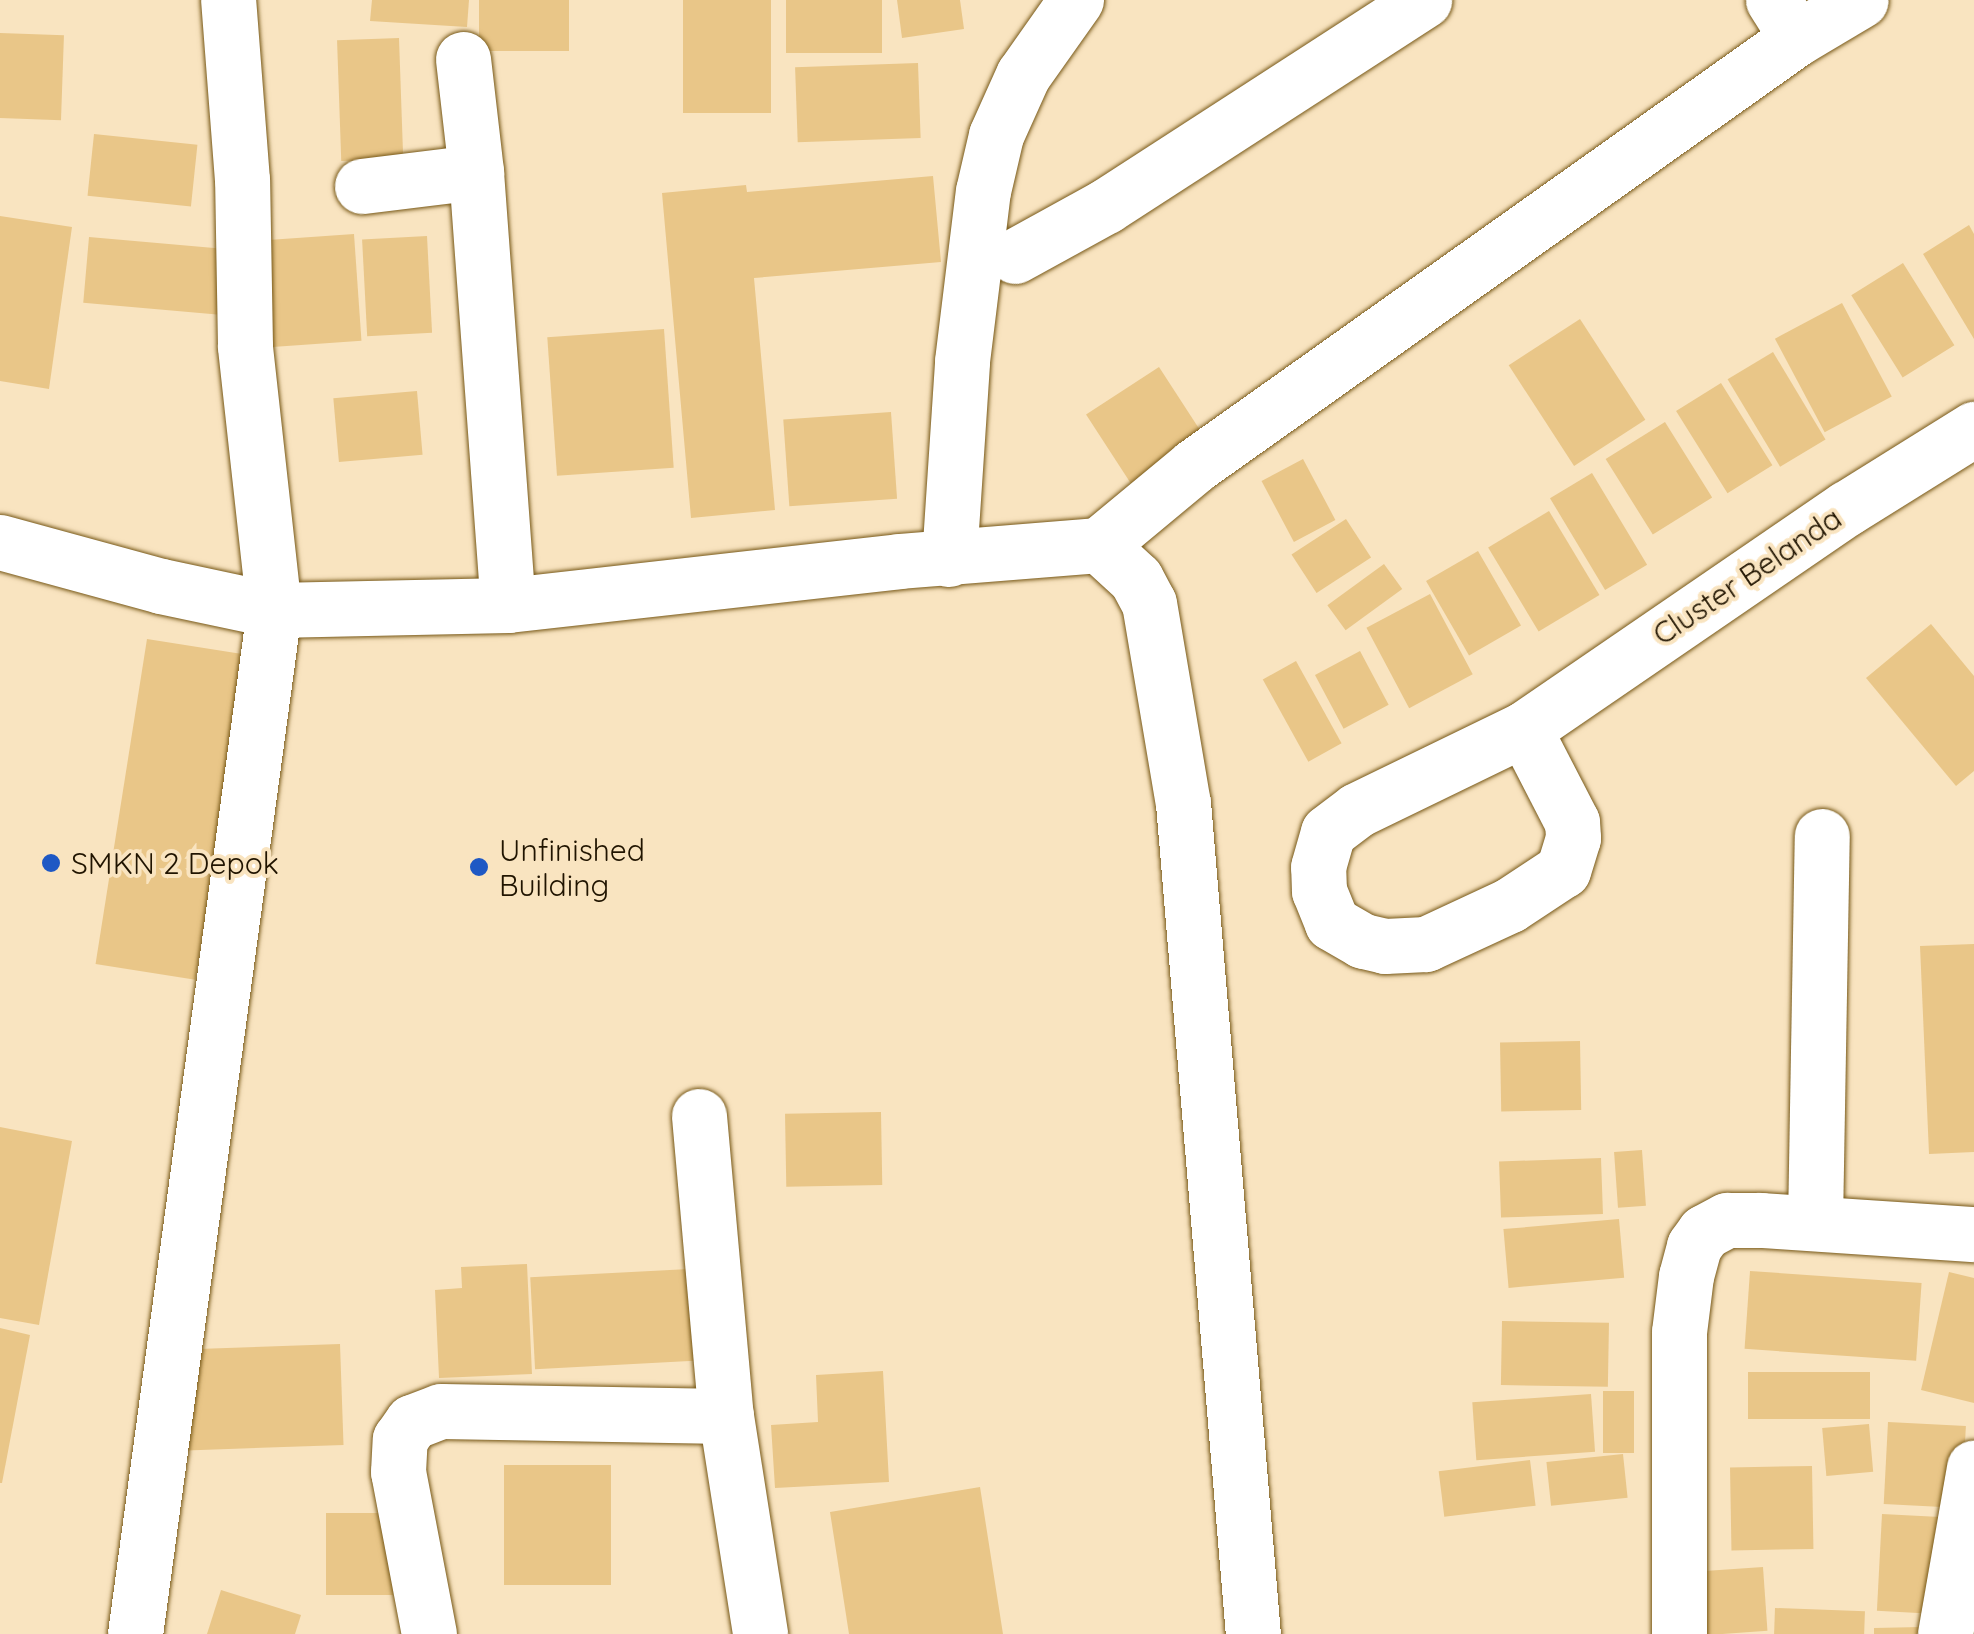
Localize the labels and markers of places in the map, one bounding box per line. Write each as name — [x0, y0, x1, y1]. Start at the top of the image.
place label: Unfinished Building — [499, 832, 645, 902]
place label: SMKN 2 Depok — [71, 845, 279, 881]
marker: SMKN 2 Depok — [40, 852, 62, 874]
marker: Unfinished Building — [468, 856, 490, 878]

